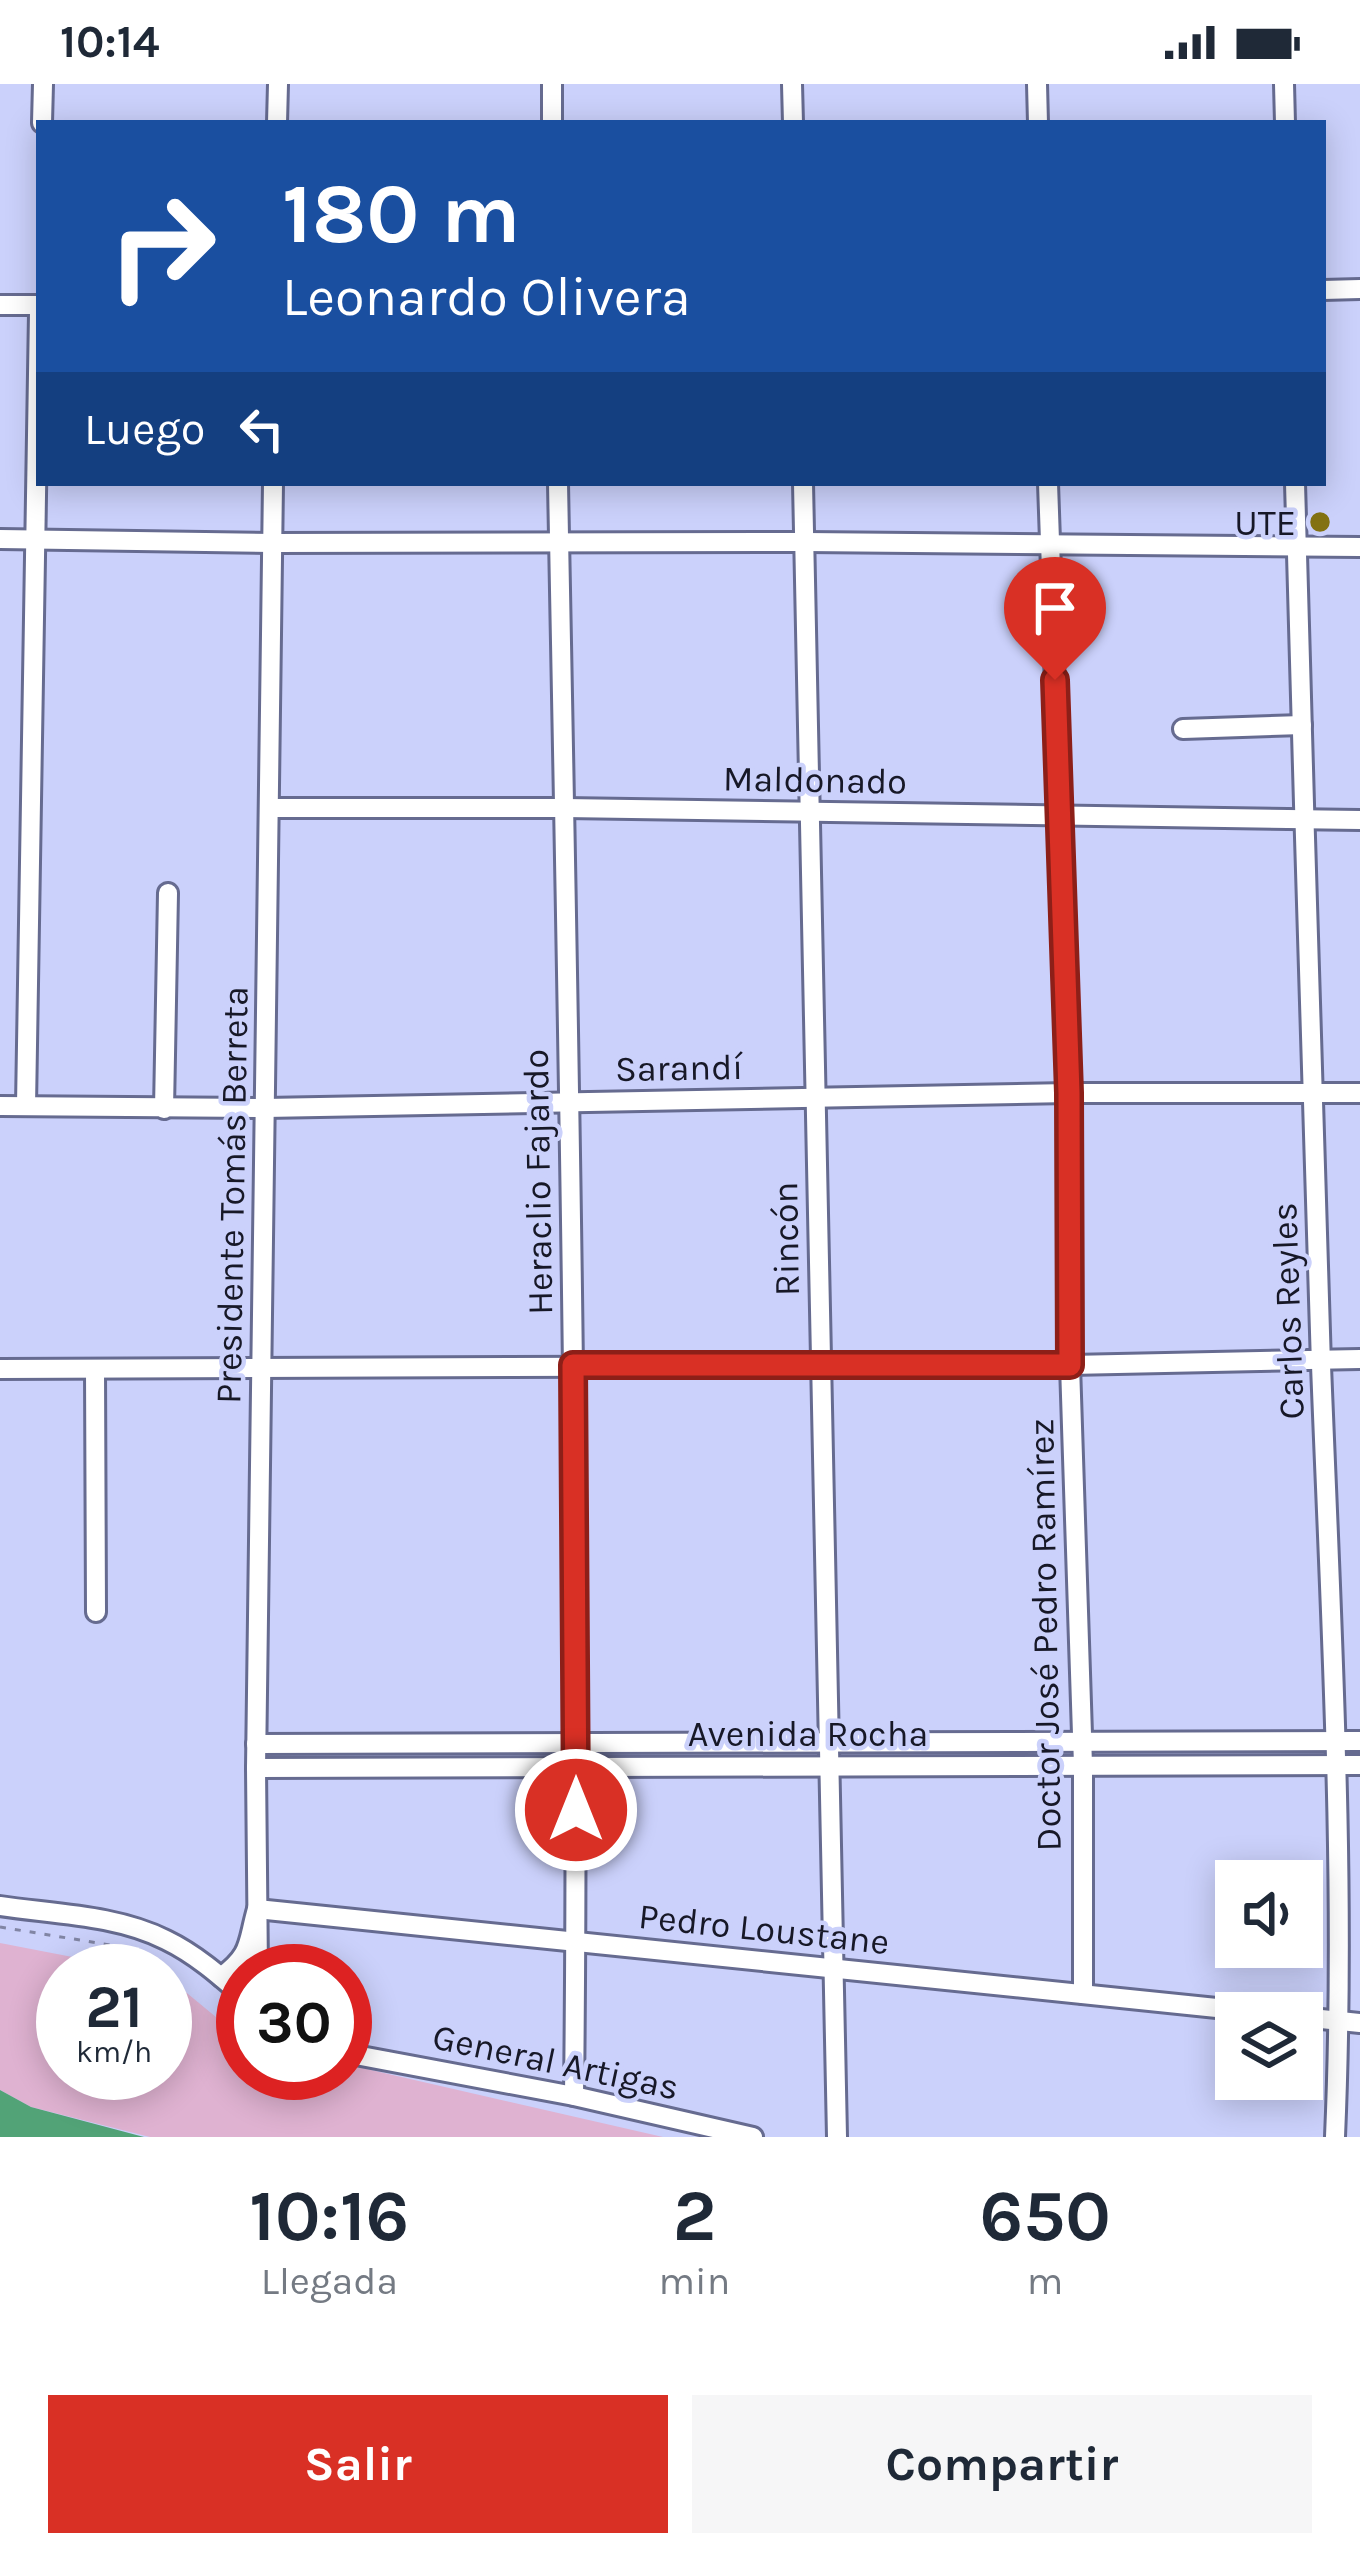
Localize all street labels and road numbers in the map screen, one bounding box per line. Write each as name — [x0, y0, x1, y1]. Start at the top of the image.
street label: Maldonado — [723, 757, 907, 803]
street label: Presidente Tomás Berreta — [207, 986, 257, 1404]
street label: Sarandí — [615, 1046, 744, 1090]
street label: Heraclio Fajardo — [515, 1049, 561, 1315]
street label: Rincón — [764, 1181, 808, 1297]
street label: Carlos Reyles — [1263, 1202, 1313, 1420]
street label: Doctor José Pedro Ramírez — [1020, 1418, 1070, 1852]
street label: Avenida Rocha — [688, 1713, 928, 1755]
street label: Pedro Loustane — [637, 1895, 891, 1963]
street label: General Artigas — [429, 2015, 683, 2109]

